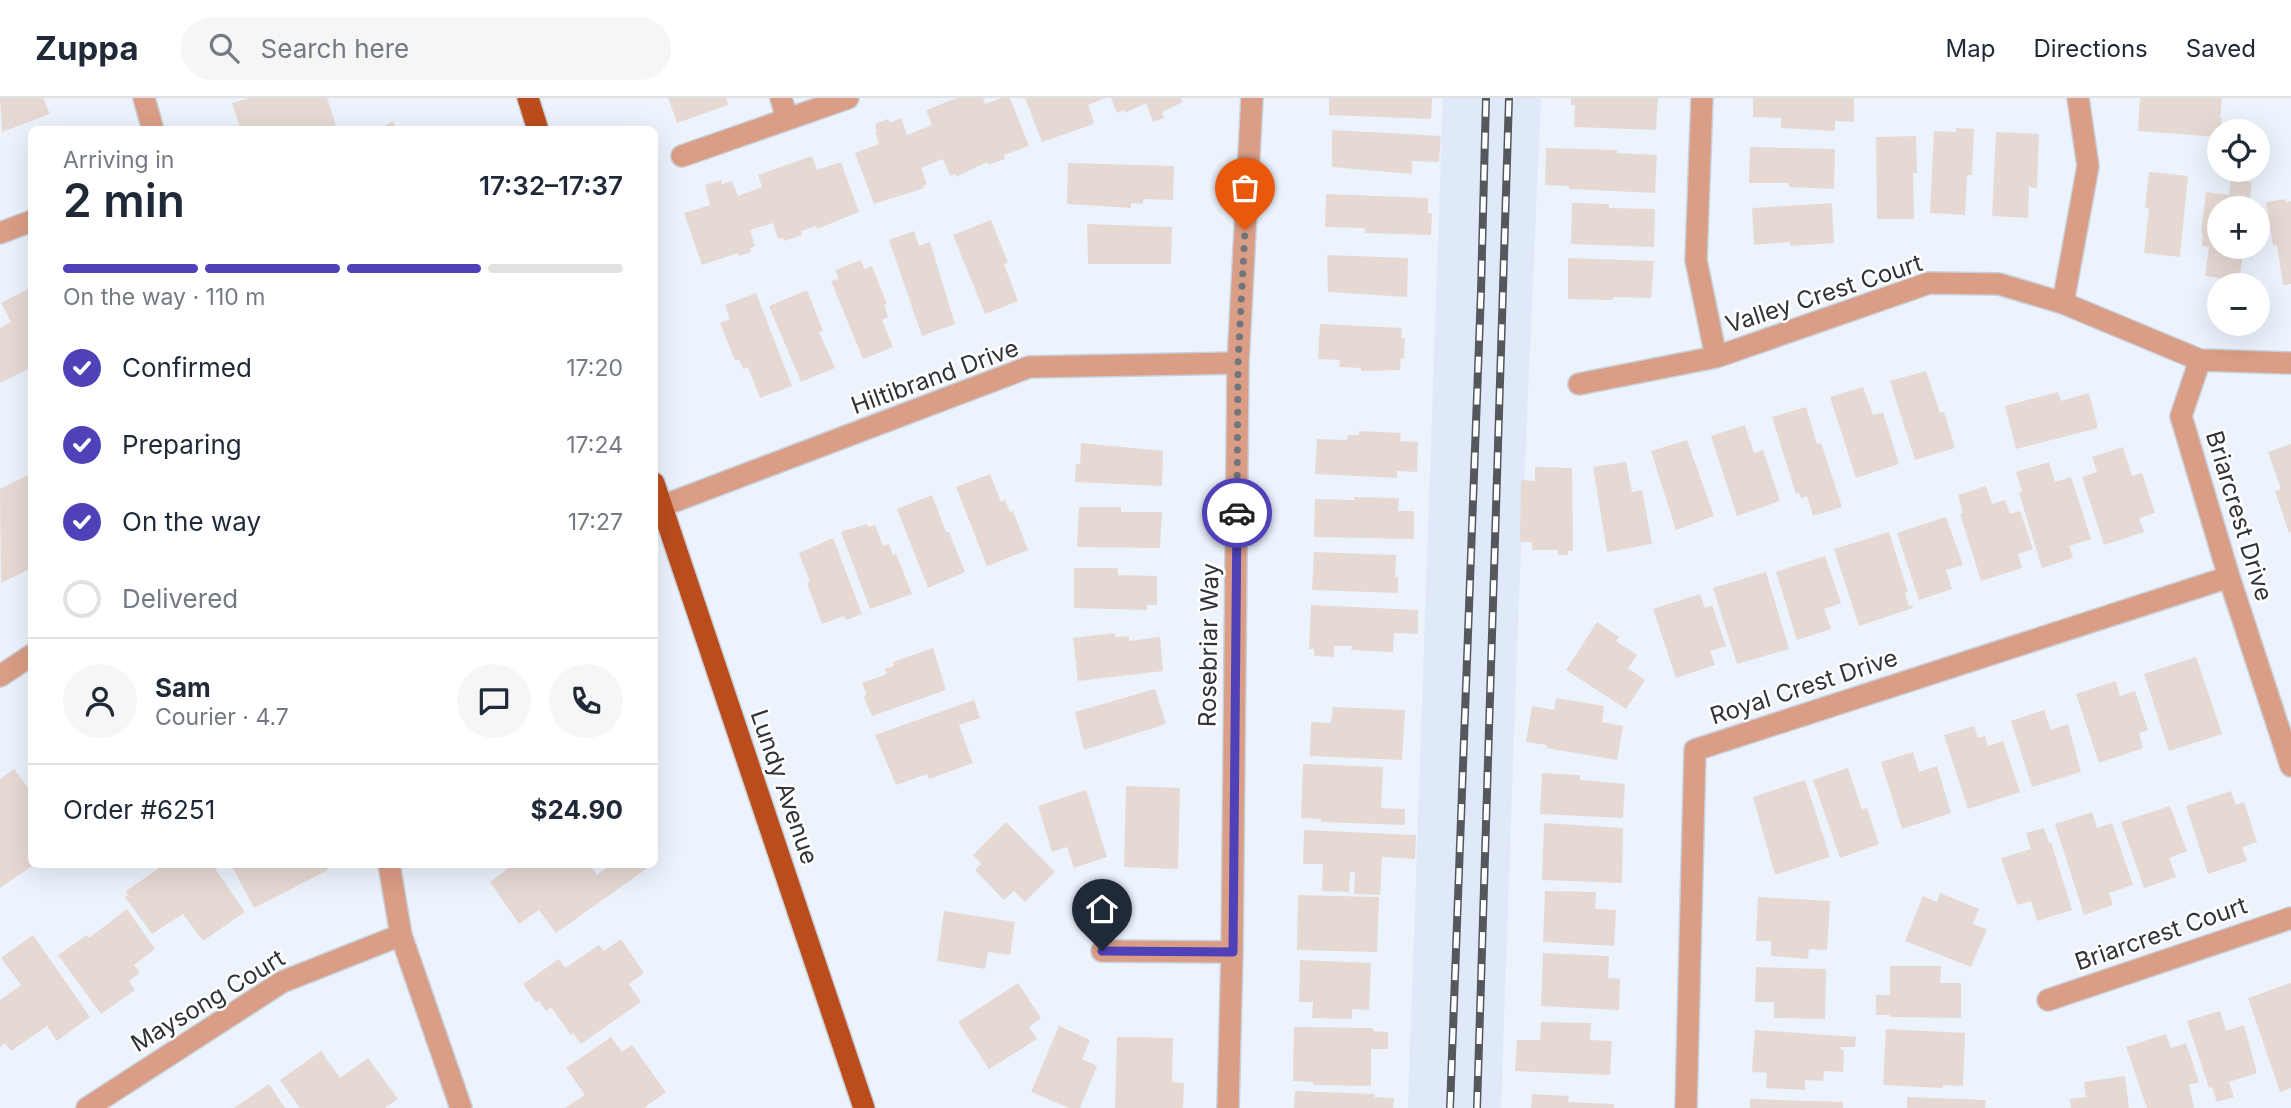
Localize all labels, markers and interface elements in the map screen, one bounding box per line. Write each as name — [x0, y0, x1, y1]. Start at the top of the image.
search box — [181, 17, 671, 80]
text: Zuppa — [35, 28, 139, 68]
icon: search — [205, 29, 243, 67]
text: Search here — [261, 33, 409, 64]
text: Map — [1946, 34, 1995, 63]
text: Directions — [2033, 34, 2148, 63]
text: Saved — [2186, 34, 2256, 63]
map controls — [2207, 119, 2270, 336]
button: locate — [2207, 119, 2270, 182]
text: Arriving in — [63, 146, 174, 174]
pin — [1215, 158, 1275, 230]
icon: bag — [1226, 169, 1264, 207]
text: 17:32–17:37 — [479, 170, 623, 201]
text: 2 min — [63, 172, 185, 228]
button: + — [2207, 196, 2270, 259]
street label: Valley Crest Court — [1722, 248, 1926, 339]
button: − — [2207, 273, 2270, 336]
text: On the way · 110 m — [63, 283, 265, 311]
street label: Hiltibrand Drive — [847, 333, 1022, 420]
icon: check — [63, 349, 101, 387]
text: Confirmed — [122, 352, 252, 383]
text: 17:20 — [566, 354, 623, 382]
icon: check — [63, 426, 101, 464]
street label: Briarcrest Drive — [2200, 427, 2279, 604]
text: Preparing — [122, 429, 242, 460]
text: 17:24 — [566, 431, 623, 459]
courier — [1202, 478, 1272, 548]
icon: car — [1218, 494, 1256, 532]
icon: check — [63, 503, 101, 541]
text: On the way — [122, 506, 261, 537]
text: 17:27 — [568, 508, 623, 536]
street label: Rosebriar Way — [1193, 563, 1224, 727]
text: Delivered — [122, 583, 238, 614]
street label: Royal Crest Drive — [1706, 643, 1901, 731]
button: person — [63, 664, 137, 738]
button: chat — [457, 664, 531, 738]
button: phone — [549, 664, 623, 738]
text: Sam — [155, 672, 211, 703]
text: Courier · 4.7 — [155, 703, 289, 731]
street label: Lundy Avenue — [745, 706, 824, 868]
text: Order #6251 — [63, 794, 215, 825]
text: $24.90 — [531, 794, 623, 825]
pin — [1072, 879, 1132, 951]
icon: home — [1083, 890, 1121, 928]
street label: Briarcrest Court — [2071, 890, 2251, 977]
street label: Maysong Court — [126, 943, 290, 1058]

